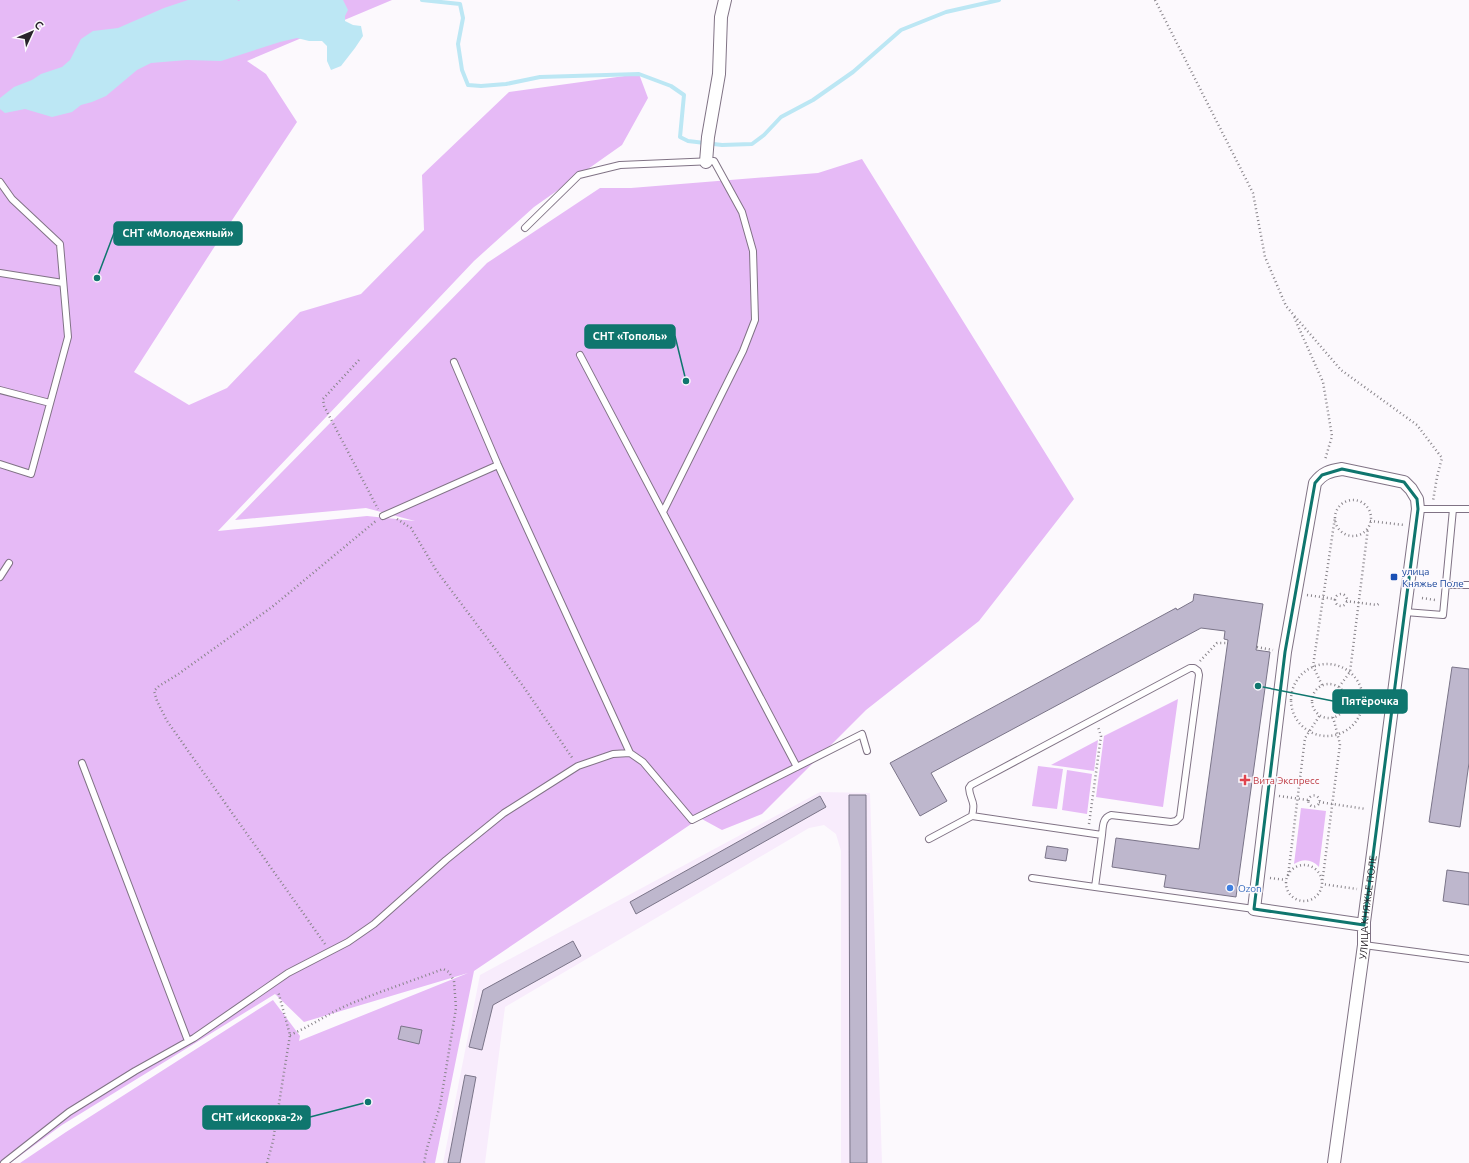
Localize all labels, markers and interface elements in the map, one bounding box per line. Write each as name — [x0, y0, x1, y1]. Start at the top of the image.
north arrow — [12, 12, 52, 52]
text: С — [32, 18, 46, 32]
callout: СНТ «Молодежный» — [114, 222, 242, 245]
text: СНТ «Молодежный» — [122, 227, 234, 239]
callout: СНТ «Тополь» — [585, 325, 675, 348]
text: СНТ «Тополь» — [593, 330, 667, 342]
place label: улица Княжье Поле — [1402, 566, 1464, 589]
marker: улица Княжье Поле — [1389, 572, 1399, 582]
callout: Пятёрочка — [1333, 690, 1407, 713]
text: Пятёрочка — [1341, 695, 1399, 707]
marker: Вита Экспресс — [1240, 775, 1250, 785]
place label: Вита Экспресс — [1253, 775, 1320, 786]
street label: УЛИЦА КНЯЖЬЕ ПОЛЕ — [1357, 854, 1378, 960]
marker: Ozon — [1225, 883, 1235, 893]
place label: Ozon — [1238, 883, 1262, 894]
callout: СНТ «Искорка-2» — [203, 1106, 310, 1129]
text: СНТ «Искорка-2» — [211, 1111, 303, 1123]

